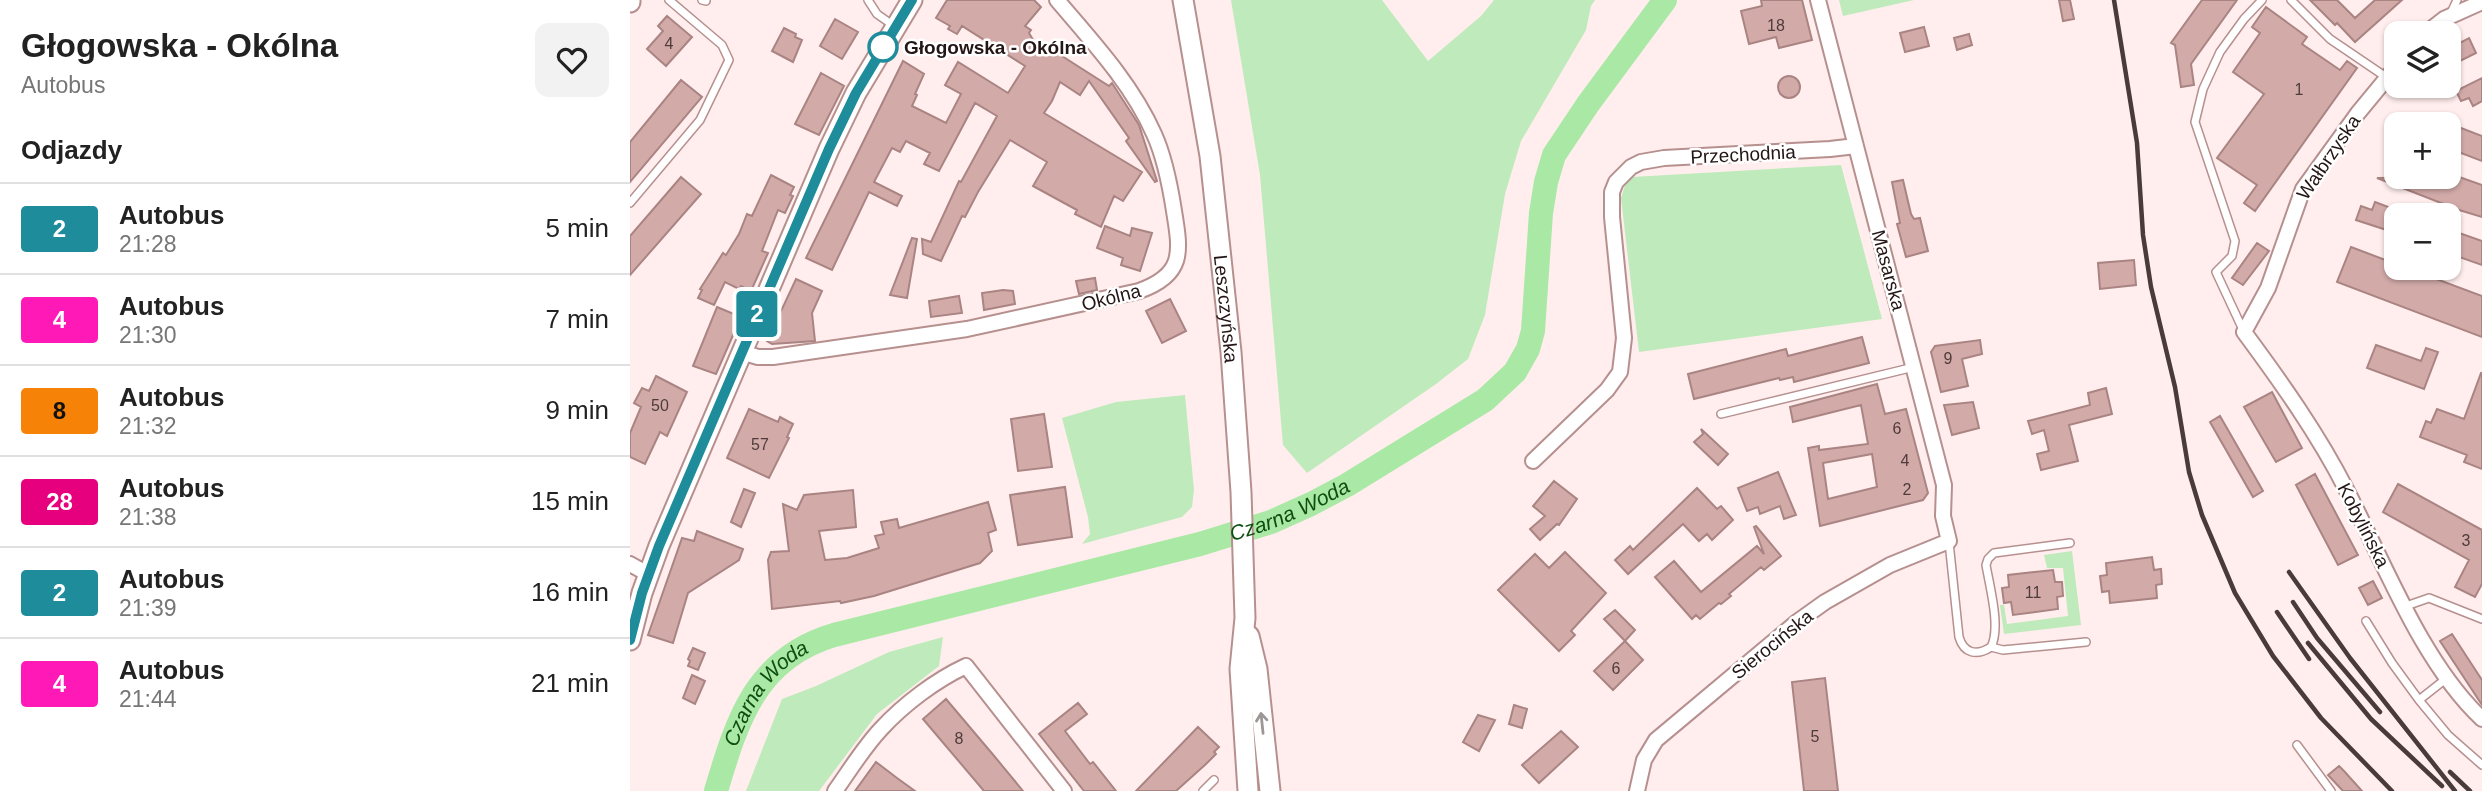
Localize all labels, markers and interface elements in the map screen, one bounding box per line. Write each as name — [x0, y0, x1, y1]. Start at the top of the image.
house number: 18 — [1767, 17, 1785, 34]
map controls — [2384, 21, 2461, 280]
button: layers — [2384, 21, 2461, 98]
button: heart — [535, 23, 609, 97]
text: Głogowska - Okólna — [21, 27, 338, 64]
marker: Głogowska - Okólna — [868, 32, 898, 62]
house number: 4 — [665, 35, 674, 52]
place label: Głogowska - Okólna — [904, 37, 1087, 58]
text: Autobus — [21, 72, 105, 98]
house number: 1 — [2295, 81, 2304, 98]
street label: Wałbrzyska — [2292, 111, 2365, 204]
button: + — [2384, 112, 2461, 189]
text: Odjazdy — [21, 135, 122, 165]
street label: Przechodnia — [1690, 141, 1797, 168]
text: Autobus — [119, 200, 224, 230]
button: − — [2384, 203, 2461, 280]
text: 5 min — [545, 213, 609, 243]
text: 2 — [53, 215, 66, 242]
street label: Masarska — [1868, 228, 1909, 313]
text: 21:28 — [119, 231, 177, 257]
street label: Leszczyńska — [1210, 254, 1242, 364]
street label: Okólna — [1079, 280, 1143, 315]
text: Autobus — [119, 291, 224, 321]
line badge: 2 — [734, 291, 780, 337]
text: 2 — [750, 300, 764, 327]
text: 7 min — [545, 304, 609, 334]
text: 4 — [53, 306, 66, 333]
text: 21:30 — [119, 322, 177, 348]
house number: 9 — [1944, 350, 1953, 367]
text: Autobus — [119, 382, 224, 412]
text: 9 min — [545, 395, 609, 425]
text: 8 — [53, 397, 66, 424]
house number: 50 — [651, 397, 669, 414]
text: 21:32 — [119, 413, 177, 439]
house number: 6 — [1893, 420, 1902, 437]
house number: 57 — [751, 436, 769, 453]
house number: 4 — [1901, 452, 1910, 469]
text: Autobus — [119, 473, 224, 503]
water label: Czarna Woda — [1227, 474, 1353, 545]
street label: Kobylińska — [2333, 480, 2394, 571]
house number: 2 — [1903, 481, 1912, 498]
text: 15 min — [531, 486, 609, 516]
text: 28 — [46, 488, 73, 515]
text: 21:38 — [119, 504, 177, 530]
house number: 3 — [2462, 532, 2471, 549]
text: Autobus — [119, 564, 224, 594]
text: 16 min — [531, 577, 609, 607]
text: 2 — [53, 579, 66, 606]
house number: 11 — [2025, 584, 2041, 601]
text: 21:39 — [119, 595, 177, 621]
street label: Sierocińska — [1728, 605, 1817, 683]
water label: Czarna Woda — [719, 635, 812, 749]
text: Autobus — [119, 655, 224, 685]
house number: 6 — [1612, 660, 1621, 677]
text: 21 min — [531, 668, 609, 698]
text: 4 — [53, 670, 66, 697]
text: 21:44 — [119, 686, 177, 712]
one-way arrow — [1255, 712, 1268, 735]
house number: 5 — [1811, 728, 1820, 745]
house number: 8 — [955, 730, 964, 747]

